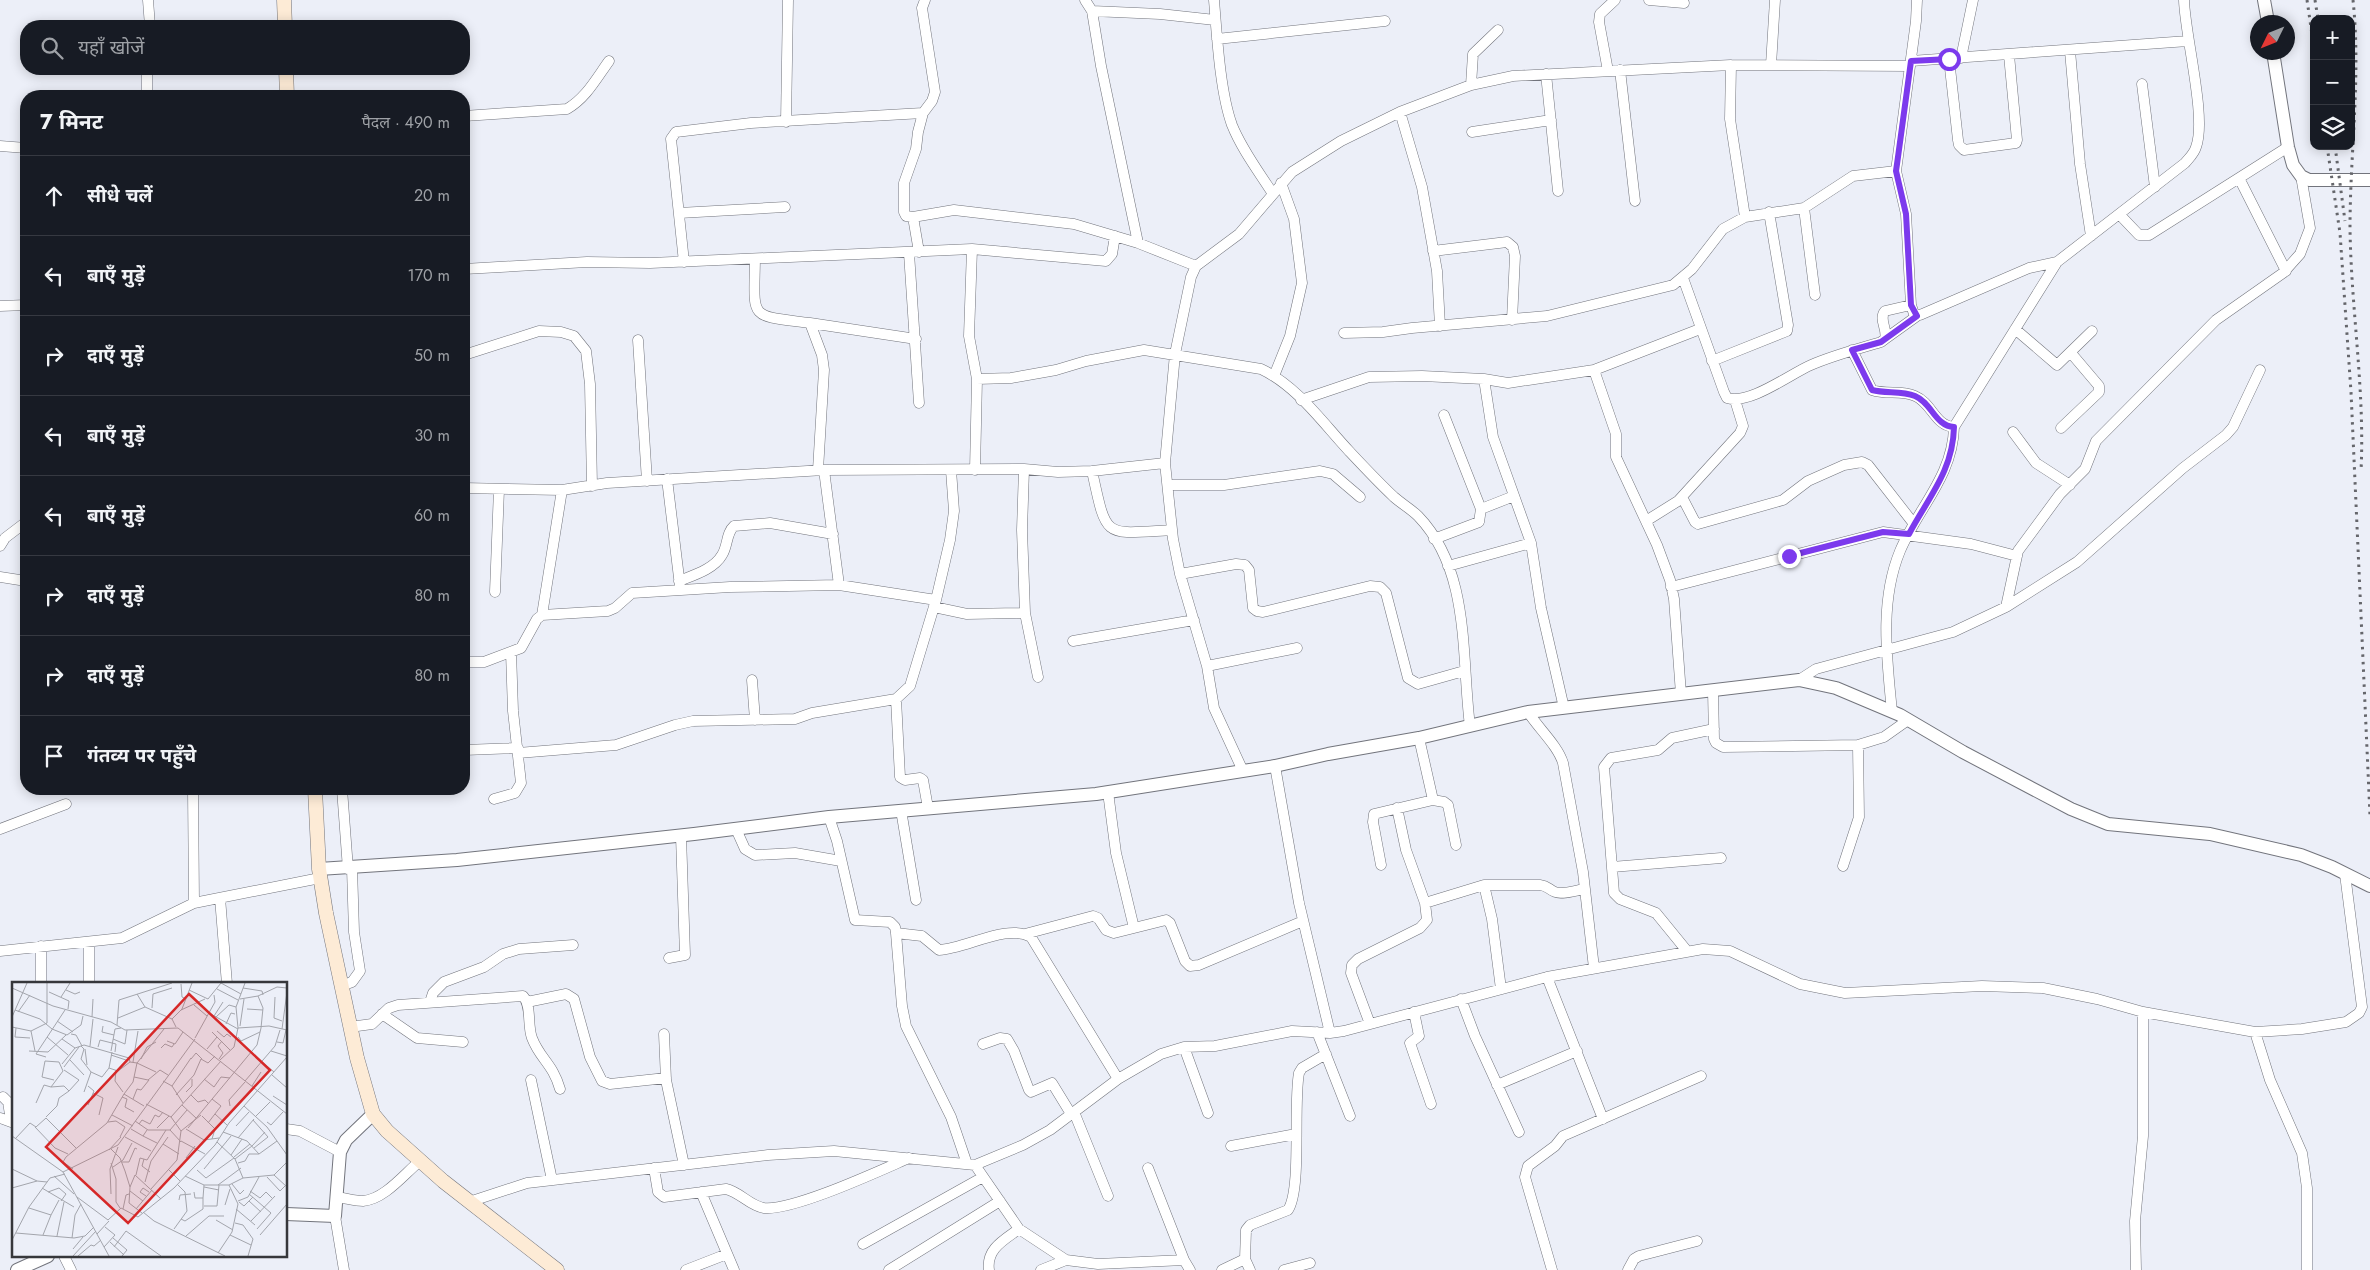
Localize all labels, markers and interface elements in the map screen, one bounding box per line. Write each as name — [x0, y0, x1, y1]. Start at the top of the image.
north arrow — [2250, 15, 2295, 60]
map controls — [2310, 15, 2355, 150]
button: + — [2310, 15, 2355, 60]
search box — [20, 20, 470, 75]
icon: search — [38, 34, 66, 62]
text: यहाँ खोजें — [78, 34, 144, 61]
route start — [1938, 48, 1961, 71]
button: − — [2310, 60, 2355, 105]
button: layers — [2310, 105, 2355, 150]
text: 7 मिनट — [40, 107, 103, 137]
text: पैदल · 490 m — [362, 111, 450, 134]
icon: ahead — [40, 182, 68, 210]
text: सीधे चलें — [87, 182, 153, 209]
text: 20 m — [414, 184, 450, 207]
icon: left — [40, 262, 68, 290]
text: बाएँ मुड़ें — [87, 262, 145, 289]
text: 170 m — [408, 264, 450, 287]
icon: right — [40, 342, 68, 370]
text: दाएँ मुड़ें — [87, 342, 144, 369]
text: 50 m — [414, 344, 450, 367]
icon: left — [40, 422, 68, 450]
text: बाएँ मुड़ें — [87, 422, 145, 449]
text: 30 m — [414, 424, 450, 447]
icon: left — [40, 502, 68, 530]
text: बाएँ मुड़ें — [87, 502, 145, 529]
text: 60 m — [414, 504, 450, 527]
route end — [1778, 545, 1801, 568]
icon: right — [40, 582, 68, 610]
text: दाएँ मुड़ें — [87, 582, 144, 609]
text: 80 m — [414, 584, 450, 607]
icon: right — [40, 662, 68, 690]
text: दाएँ मुड़ें — [87, 662, 144, 689]
text: 80 m — [414, 664, 450, 687]
icon: arrive — [40, 742, 68, 770]
text: गंतव्य पर पहुँचे — [87, 742, 196, 769]
inset map — [12, 982, 288, 1258]

